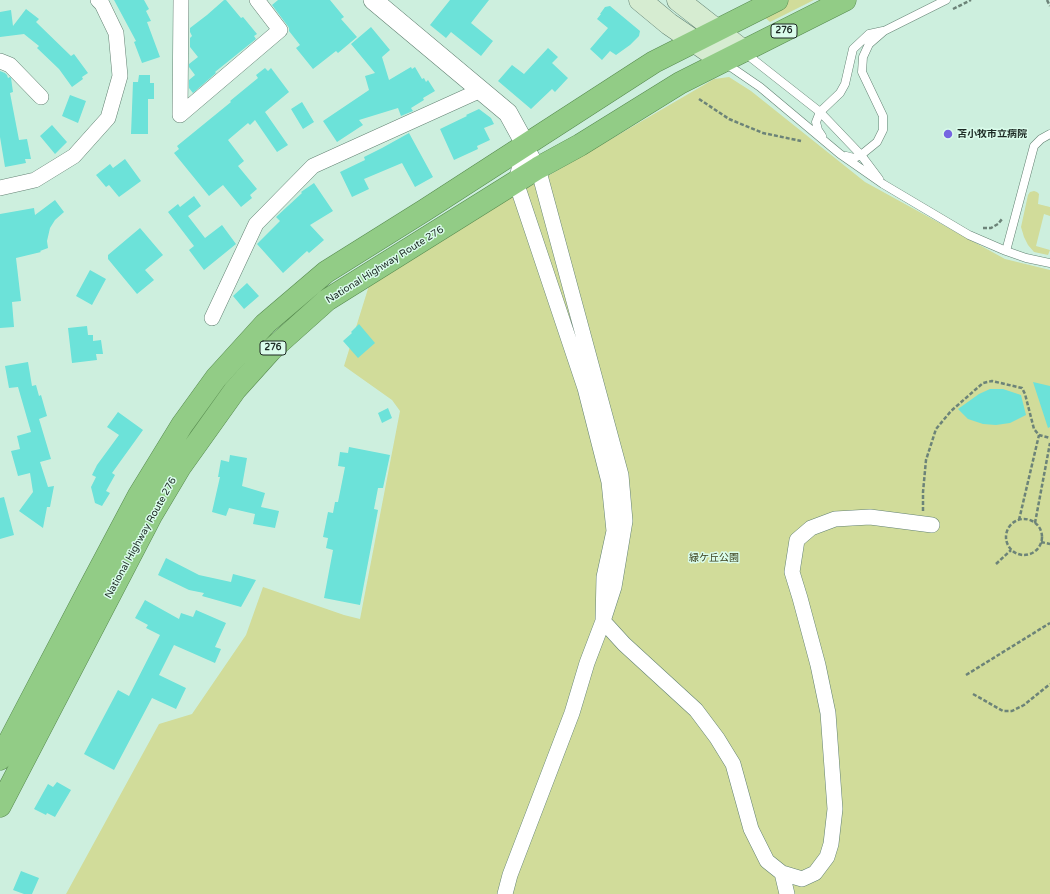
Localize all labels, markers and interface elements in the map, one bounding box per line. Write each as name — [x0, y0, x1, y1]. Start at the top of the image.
road number: 276 — [771, 24, 797, 38]
marker: 苫小牧市立病院 — [942, 128, 954, 140]
place label: 苫小牧市立病院 — [957, 128, 1027, 140]
street label: National Highway Route 276 — [324, 224, 446, 306]
road number: 276 — [260, 341, 286, 355]
street label: National Highway Route 276 — [103, 475, 179, 601]
park label: 緑ケ丘公園 — [689, 552, 739, 564]

